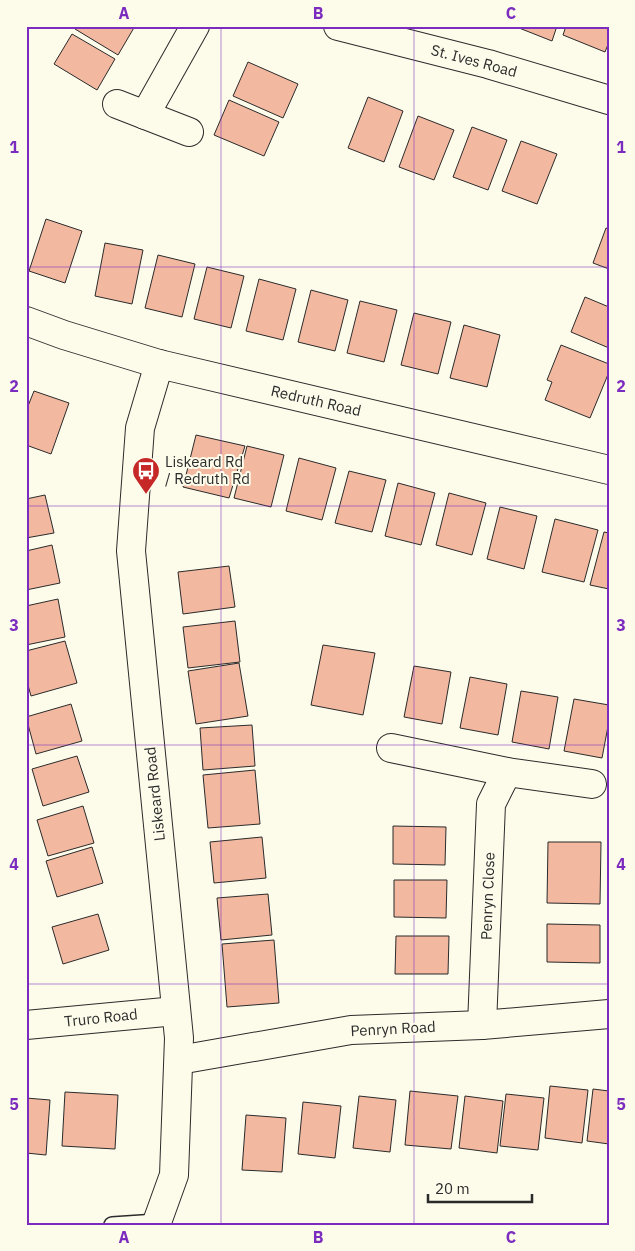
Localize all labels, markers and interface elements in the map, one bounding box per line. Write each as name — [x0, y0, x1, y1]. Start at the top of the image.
text: A — [119, 3, 130, 23]
text: B — [313, 3, 324, 23]
text: C — [506, 3, 516, 23]
street label: St. Ives Road — [429, 40, 519, 81]
text: 1 — [9, 137, 19, 157]
text: 1 — [616, 137, 626, 157]
text: 2 — [9, 376, 19, 396]
text: 2 — [616, 376, 626, 396]
street label: Redruth Road — [269, 381, 363, 420]
place label: Liskeard Rd / Redruth Rd — [165, 452, 250, 488]
bus stop icon: Liskeard Rd / Redruth Rd — [131, 456, 161, 495]
text: 3 — [9, 615, 19, 635]
text: 3 — [616, 615, 626, 635]
street label: Liskeard Road — [140, 746, 169, 842]
street label: Penryn Close — [476, 852, 499, 940]
text: 4 — [9, 854, 19, 874]
text: 4 — [616, 854, 626, 874]
street label: Truro Road — [63, 1004, 139, 1031]
street label: Penryn Road — [350, 1017, 436, 1040]
text: 5 — [9, 1094, 19, 1114]
text: 5 — [616, 1094, 626, 1114]
scale bar — [428, 1171, 531, 1203]
text: 20 m — [435, 1179, 470, 1198]
text: A — [119, 1227, 130, 1247]
text: B — [313, 1227, 324, 1247]
text: C — [506, 1227, 516, 1247]

